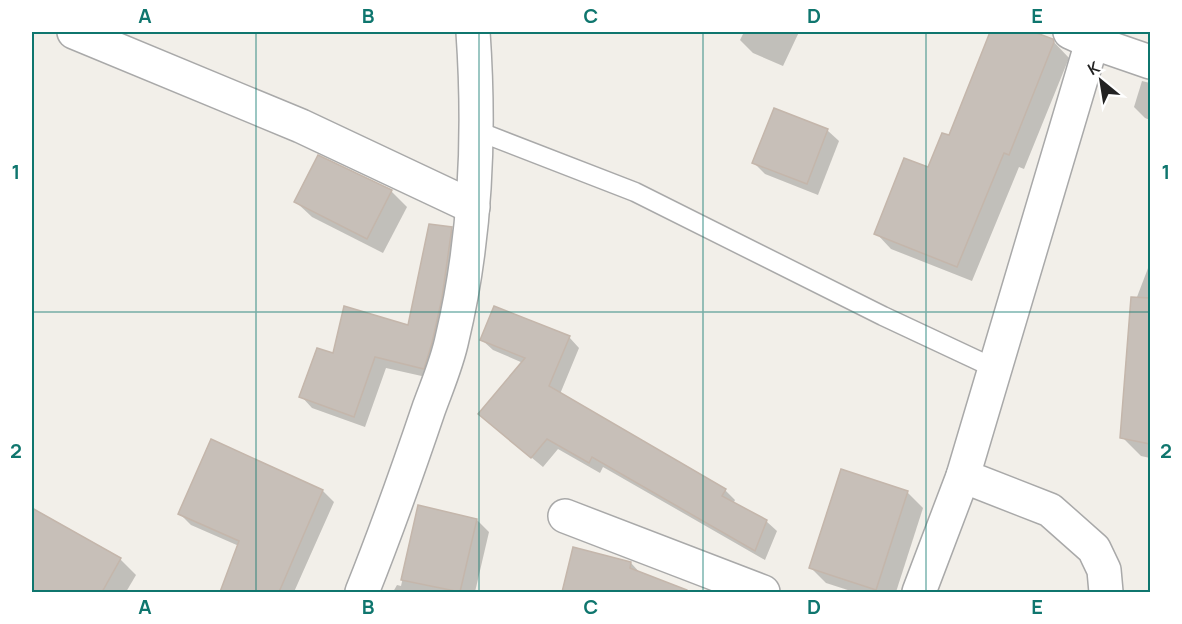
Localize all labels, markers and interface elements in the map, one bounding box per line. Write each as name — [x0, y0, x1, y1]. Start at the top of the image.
text: A — [138, 2, 152, 29]
text: B — [362, 2, 375, 29]
text: C — [584, 2, 598, 29]
text: D — [807, 2, 821, 29]
text: E — [1031, 2, 1043, 29]
north arrow — [1071, 51, 1131, 111]
text: K — [1084, 56, 1104, 80]
text: 1 — [12, 158, 20, 185]
text: 1 — [1162, 158, 1170, 185]
text: 2 — [10, 437, 22, 464]
text: 2 — [1160, 437, 1172, 464]
text: A — [138, 593, 152, 620]
text: B — [362, 593, 375, 620]
text: C — [584, 593, 598, 620]
text: D — [807, 593, 821, 620]
text: E — [1031, 593, 1043, 620]

